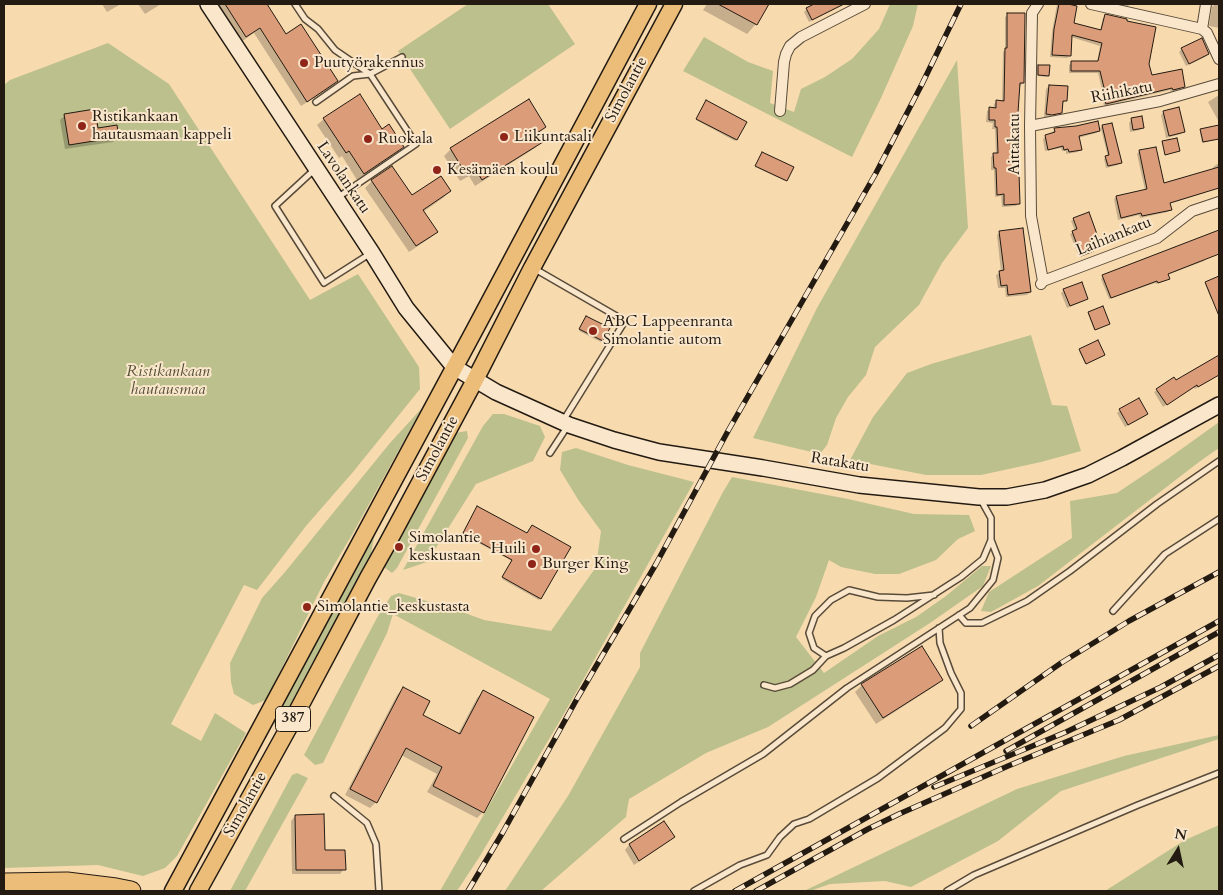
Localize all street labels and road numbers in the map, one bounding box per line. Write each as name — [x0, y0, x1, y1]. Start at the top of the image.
street label: Simolantie — [602, 54, 652, 126]
street label: Riihikatu — [1089, 78, 1155, 108]
street label: Aittakatu — [1005, 113, 1025, 175]
street label: Lavolankatu — [312, 138, 374, 218]
street label: Laihiankatu — [1073, 213, 1155, 261]
street label: Simolantie — [413, 413, 463, 485]
street label: Ratakatu — [809, 449, 871, 477]
road number: 387 — [276, 706, 310, 732]
street label: Simolantie — [220, 769, 272, 841]

